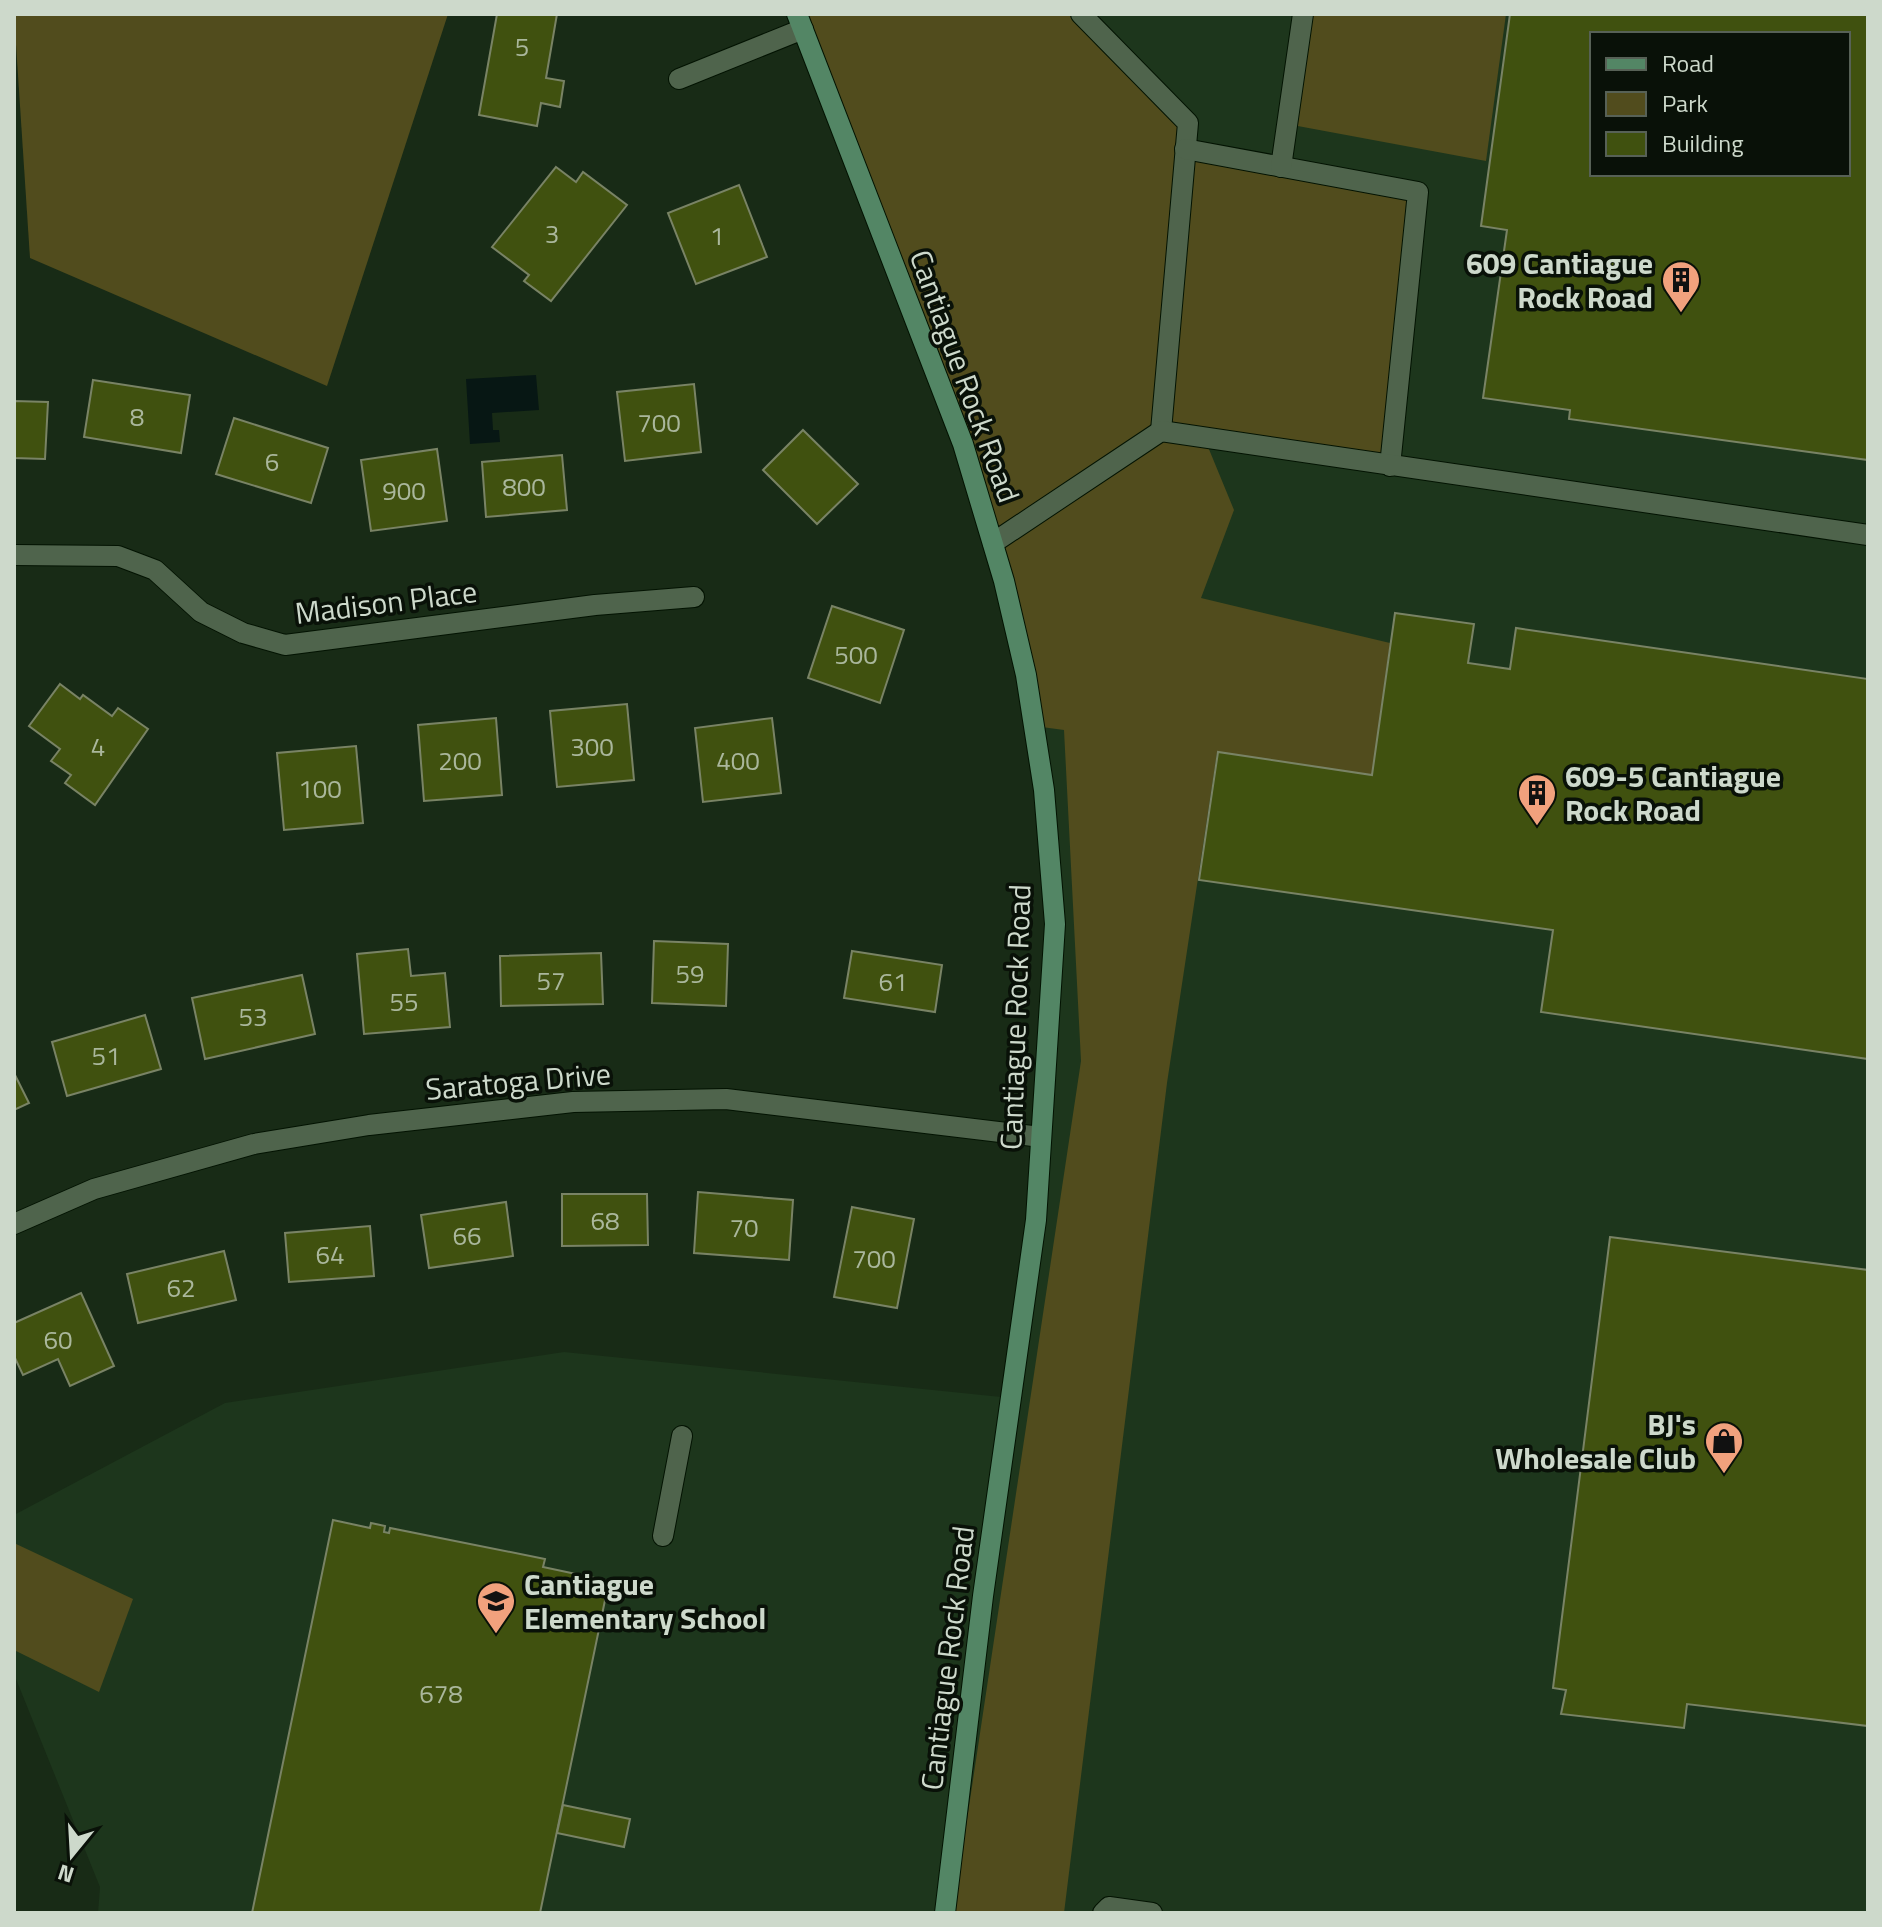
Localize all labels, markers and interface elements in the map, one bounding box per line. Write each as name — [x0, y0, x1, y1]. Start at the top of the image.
house number: 5 — [515, 27, 529, 66]
legend — [1590, 32, 1850, 176]
text: Road — [1662, 45, 1714, 81]
text: Park — [1662, 85, 1708, 121]
text: Building — [1662, 125, 1744, 161]
house number: 3 — [545, 214, 559, 253]
house number: 1 — [710, 216, 724, 255]
place label: 609 Cantiague Rock Road — [1466, 240, 1653, 320]
street label: Cantiague Rock Road — [898, 243, 1032, 509]
building icon: 609 Cantiague Rock Road — [1660, 259, 1702, 314]
house number: 8 — [130, 397, 144, 436]
house number: 700 — [637, 403, 681, 442]
house number: 6 — [265, 442, 279, 481]
house number: 800 — [502, 467, 546, 506]
house number: 900 — [382, 471, 426, 510]
street label: Madison Place — [292, 568, 480, 636]
house number: 500 — [834, 635, 878, 674]
house number: 4 — [91, 727, 105, 766]
house number: 300 — [570, 727, 614, 766]
house number: 200 — [438, 741, 482, 780]
house number: 400 — [716, 741, 760, 780]
place label: 609-5 Cantiague Rock Road — [1565, 753, 1781, 833]
house number: 100 — [298, 769, 342, 808]
building icon: 609-5 Cantiague Rock Road — [1516, 772, 1558, 827]
street label: Cantiague Rock Road — [987, 883, 1043, 1151]
house number: 59 — [675, 954, 705, 993]
house number: 57 — [536, 961, 566, 1000]
house number: 61 — [878, 962, 908, 1001]
house number: 55 — [389, 982, 419, 1021]
house number: 53 — [238, 997, 268, 1036]
house number: 51 — [91, 1036, 121, 1075]
street label: Saratoga Drive — [423, 1050, 613, 1112]
house number: 68 — [590, 1201, 620, 1240]
house number: 70 — [729, 1208, 759, 1247]
house number: 66 — [452, 1216, 482, 1255]
house number: 64 — [315, 1235, 345, 1274]
house number: 700 — [852, 1239, 896, 1278]
house number: 62 — [166, 1268, 196, 1307]
house number: 60 — [43, 1320, 73, 1359]
place label: BJ's Wholesale Club — [1495, 1401, 1696, 1481]
shop icon: BJ's Wholesale Club — [1703, 1420, 1745, 1475]
street label: Cantiague Rock Road — [908, 1523, 986, 1793]
place label: Cantiague Elementary School — [524, 1561, 766, 1641]
school or university icon: Cantiague Elementary School — [475, 1580, 517, 1635]
house number: 678 — [419, 1674, 463, 1713]
north arrow — [32, 1815, 112, 1895]
text: N — [53, 1855, 78, 1893]

